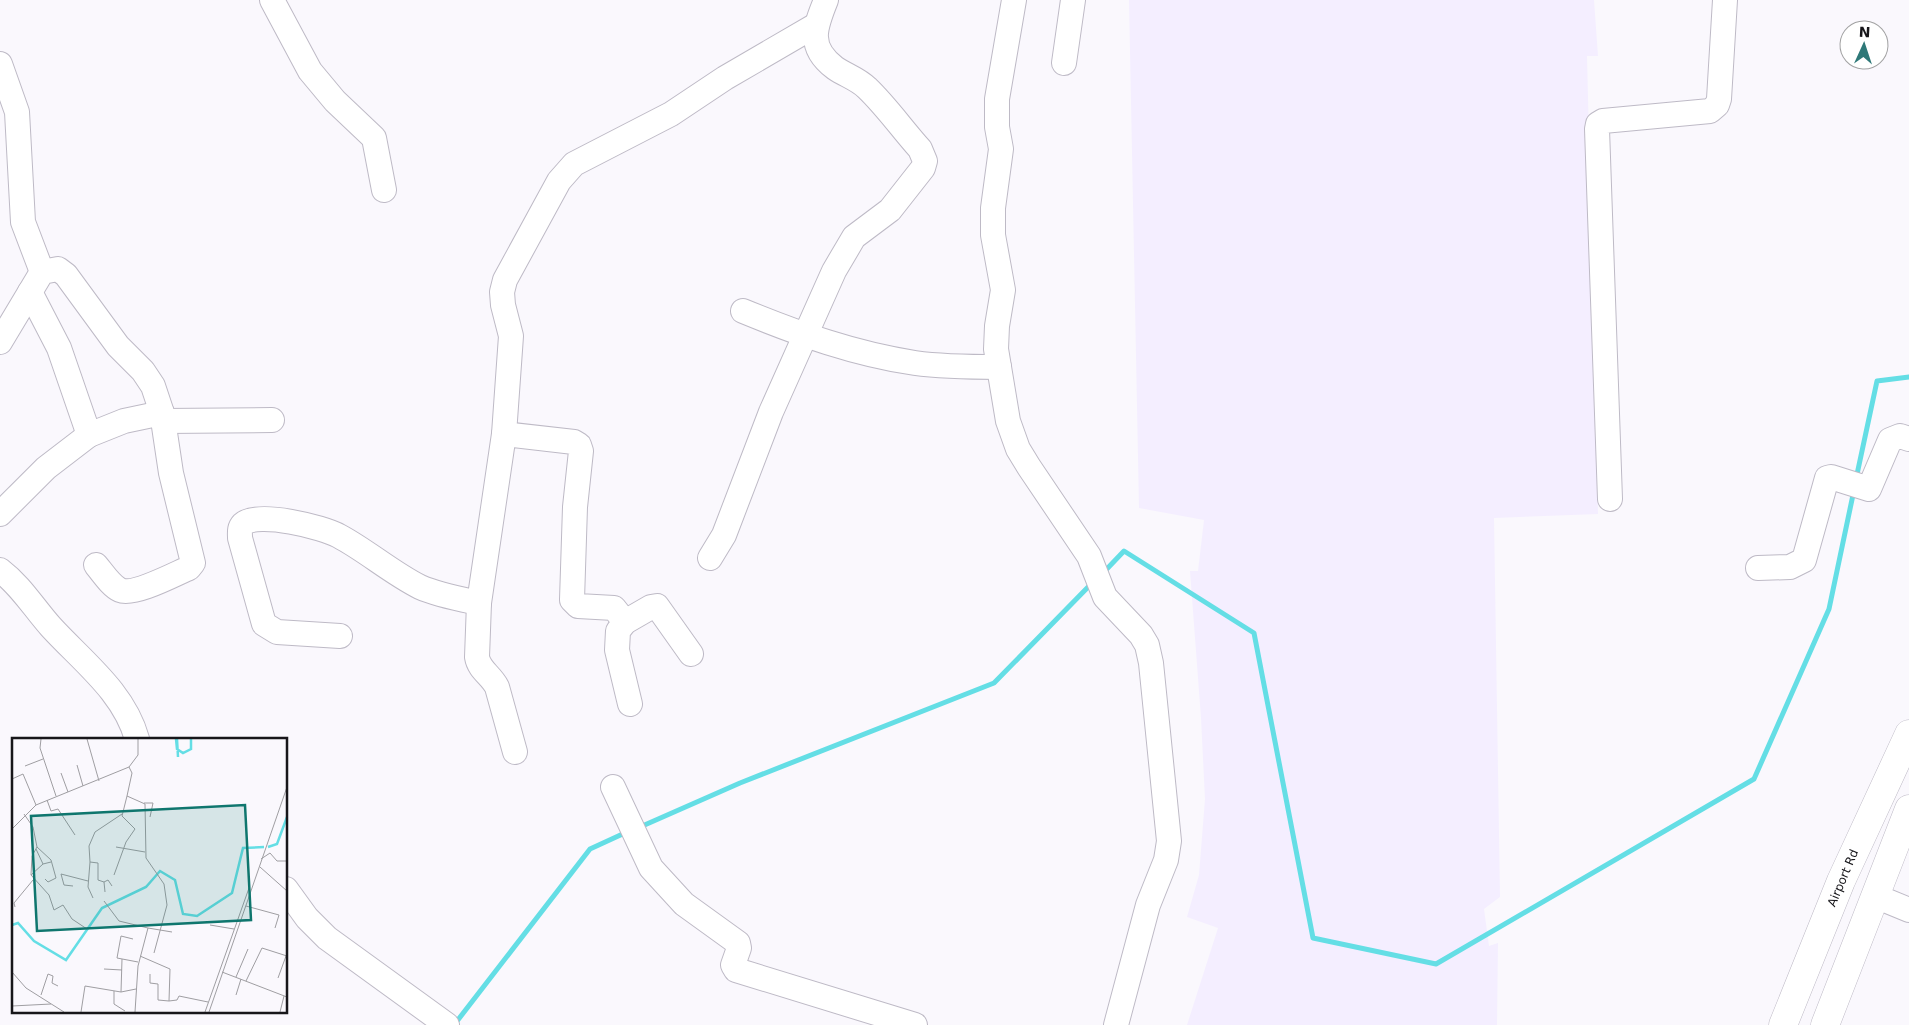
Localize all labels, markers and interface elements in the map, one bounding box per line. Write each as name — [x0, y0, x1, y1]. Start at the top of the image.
north arrow — [1839, 20, 1889, 70]
text: N — [1858, 24, 1871, 40]
inset map — [12, 738, 288, 1012]
street label: Airport Rd — [1825, 847, 1861, 909]

